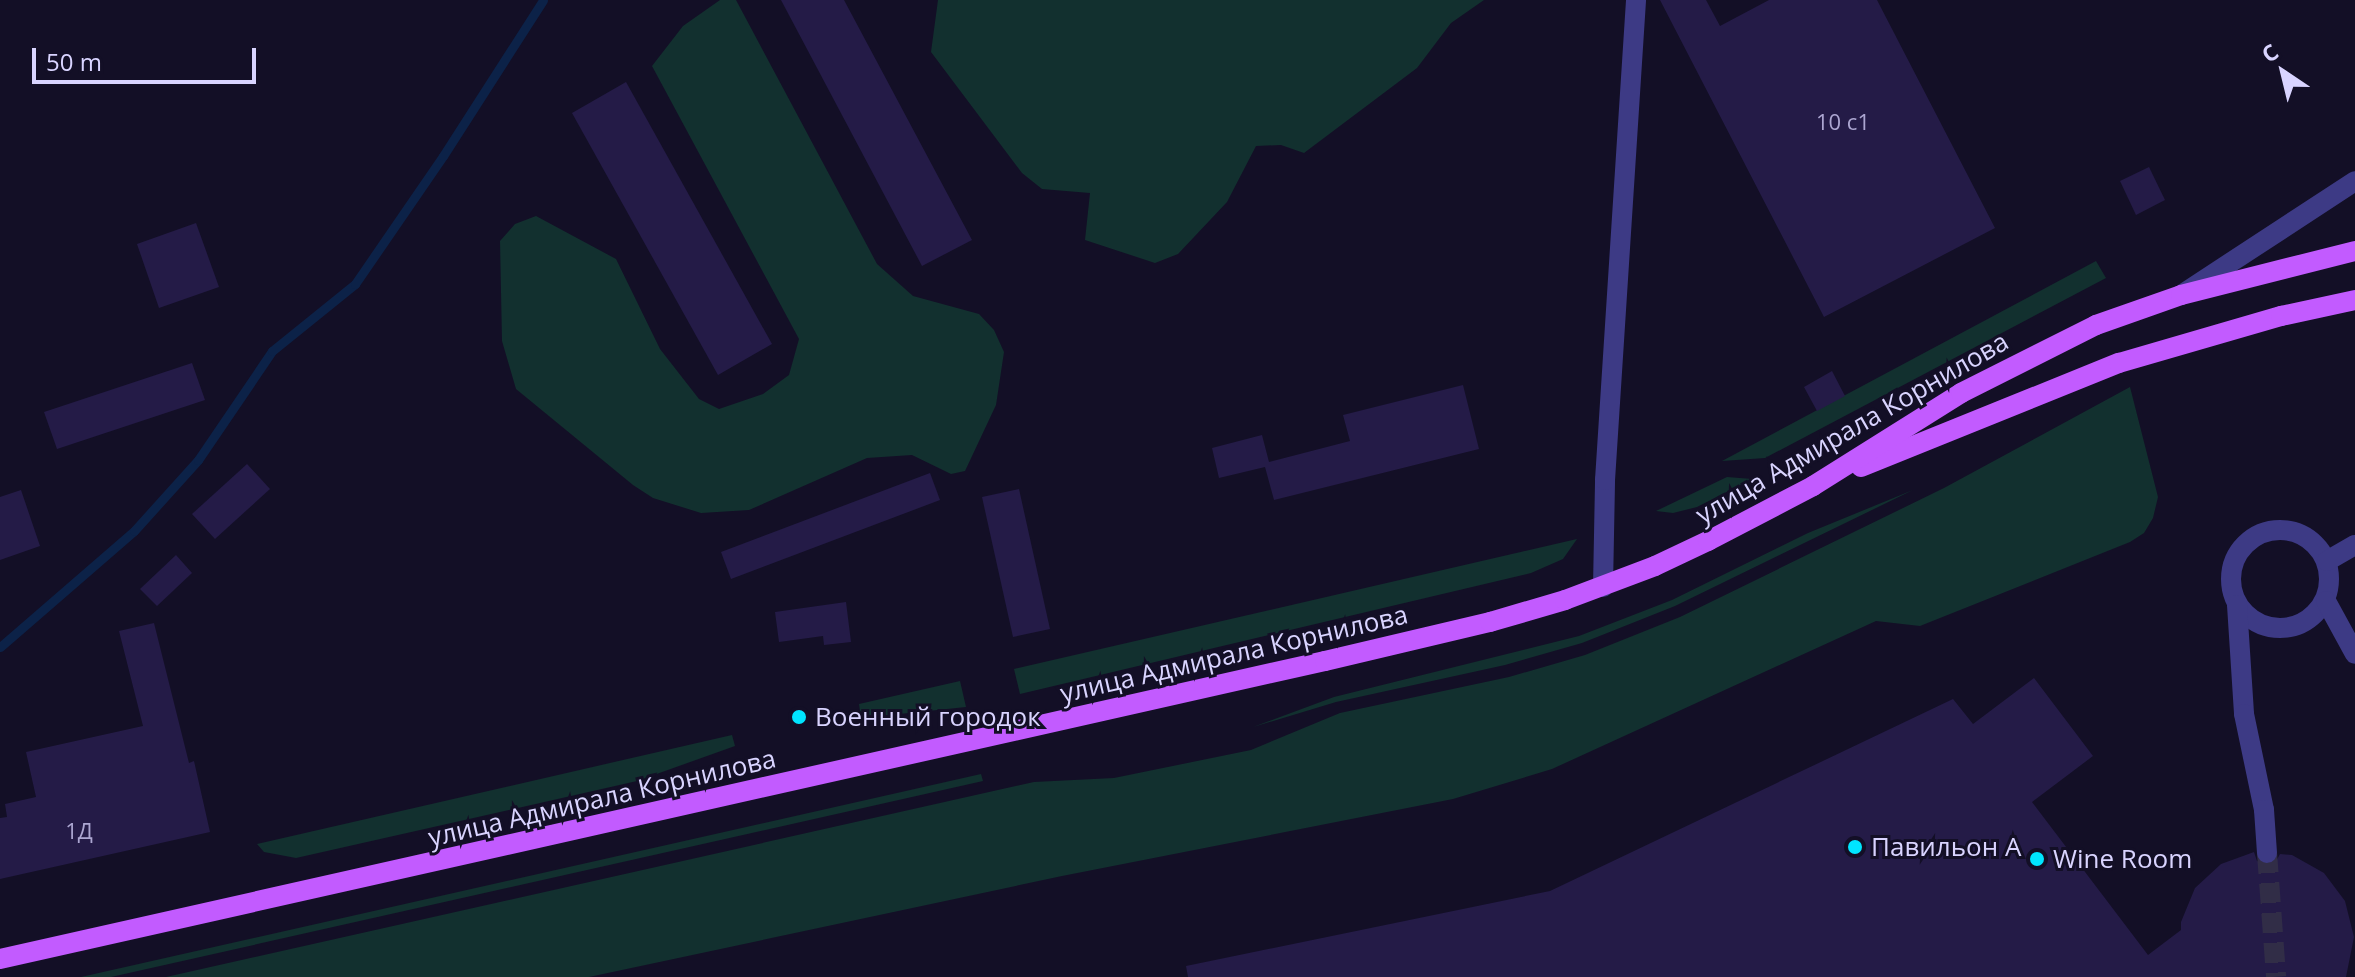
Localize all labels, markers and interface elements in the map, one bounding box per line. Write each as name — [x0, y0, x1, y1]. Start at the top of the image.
scale bar — [36, 32, 260, 82]
north arrow — [2243, 32, 2323, 112]
text: С — [2255, 36, 2284, 69]
text: 50 m — [46, 45, 102, 78]
house number: 10 с1 — [1816, 109, 1870, 135]
street label: улица Адмирала Корнилова — [1690, 326, 2014, 530]
street label: улица Адмирала Корнилова — [1057, 599, 1411, 709]
place label: Военный городок — [815, 701, 1041, 733]
marker: Военный городок — [790, 708, 808, 726]
street label: улица Адмирала Корнилова — [425, 743, 779, 853]
house number: 1Д — [65, 818, 93, 844]
place label: Павильон А — [1871, 831, 2021, 863]
marker: Павильон А — [1846, 838, 1864, 856]
place label: Wine Room — [2053, 843, 2192, 875]
marker: Wine Room — [2028, 850, 2046, 868]

